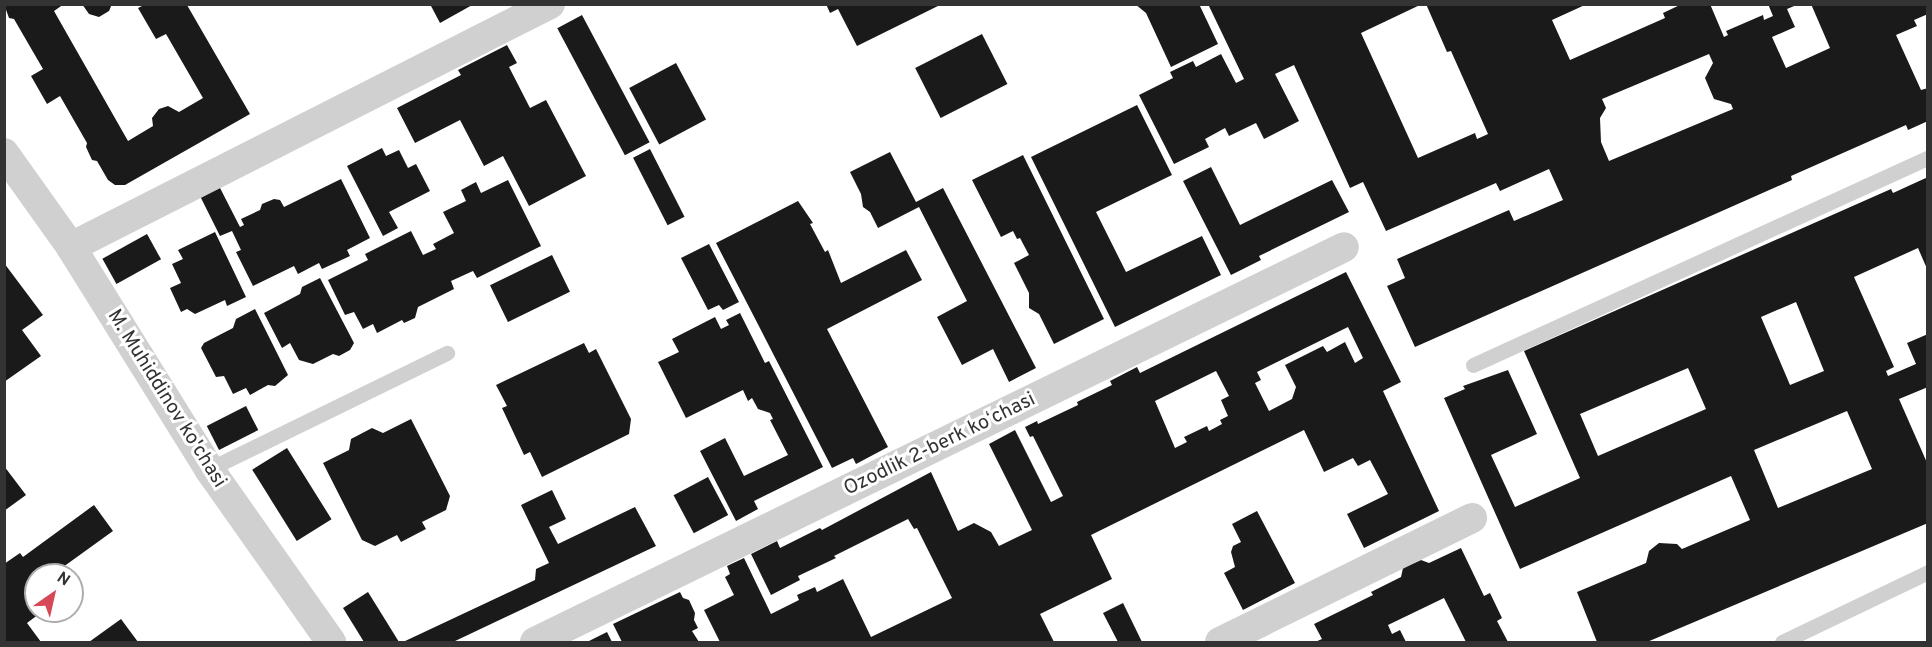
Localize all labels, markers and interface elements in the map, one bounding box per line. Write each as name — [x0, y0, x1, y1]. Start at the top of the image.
street label: M. Muhiddinov ko'chasi — [101, 305, 231, 493]
street label: Ozodlik 2-berk koʻchasi — [840, 388, 1040, 502]
north arrow — [24, 563, 84, 623]
text: N — [53, 568, 73, 591]

